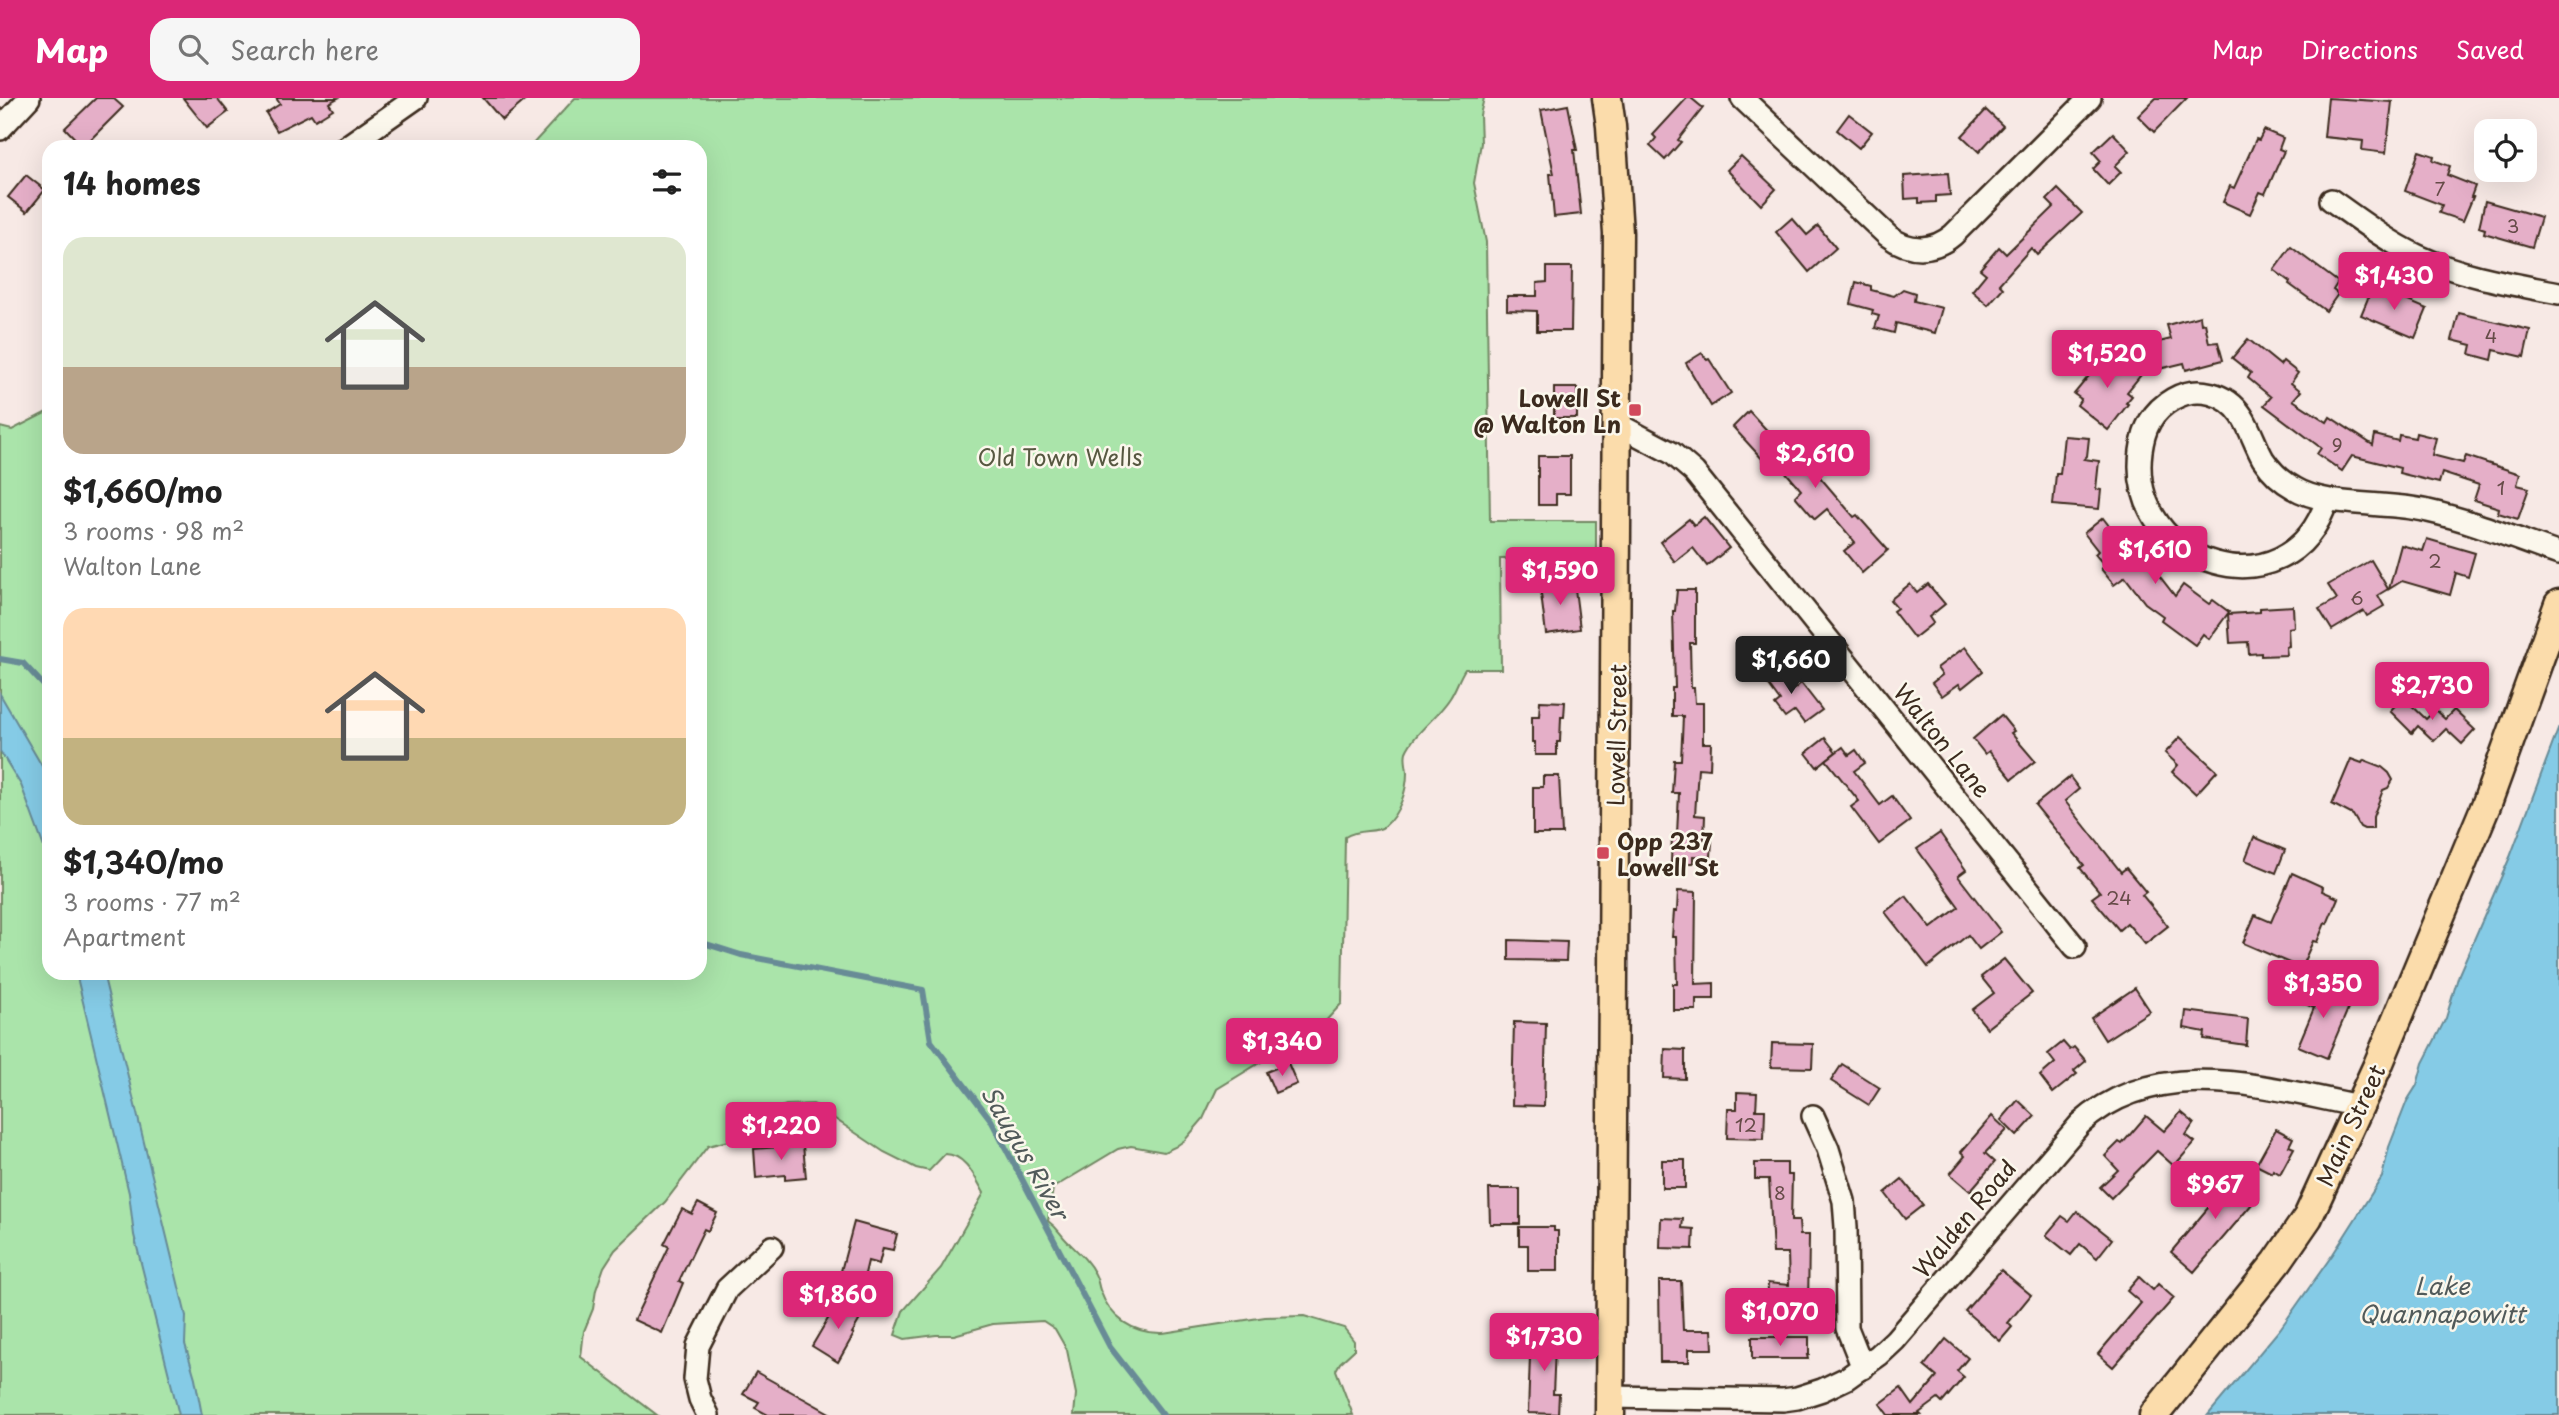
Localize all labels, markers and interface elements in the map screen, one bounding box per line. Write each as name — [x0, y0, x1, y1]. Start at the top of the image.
search box — [150, 18, 640, 81]
text: Map — [35, 24, 108, 74]
icon: search — [174, 30, 212, 68]
text: Search here — [230, 30, 379, 69]
text: Map — [2212, 31, 2263, 67]
text: Directions — [2301, 31, 2418, 67]
text: Saved — [2456, 31, 2524, 67]
map controls — [2474, 119, 2537, 182]
button: locate — [2474, 119, 2537, 182]
text: 14 homes — [63, 160, 201, 205]
icon: filters — [648, 163, 686, 201]
house number: 7 — [2435, 174, 2446, 202]
house number: 3 — [2507, 211, 2519, 239]
pin: $1,430 — [2337, 252, 2451, 312]
text: $1,430 — [2354, 257, 2434, 292]
icon: home — [312, 282, 438, 408]
house number: 4 — [2485, 321, 2497, 349]
pin: $1,520 — [2050, 330, 2164, 390]
text: $1,520 — [2068, 335, 2146, 370]
place label: Lowell St @ Walton Ln — [1474, 380, 1621, 441]
marker: Lowell St @ Walton Ln — [1627, 402, 1643, 418]
pin: $2,610 — [1758, 430, 1872, 490]
house number: 9 — [2331, 430, 2343, 458]
text: $2,610 — [1776, 435, 1854, 470]
park label: Old Town Wells — [977, 439, 1143, 474]
text: $1,660/mo — [63, 468, 222, 513]
house number: 1 — [2497, 473, 2505, 501]
text: 3 rooms · 98 m² — [63, 513, 244, 548]
pin: $1,610 — [2098, 526, 2212, 586]
text: $1,610 — [2118, 531, 2192, 566]
house number: 2 — [2428, 546, 2442, 574]
pin: $1,590 — [1503, 547, 1617, 607]
text: Walton Lane — [63, 548, 202, 583]
text: $1,590 — [1522, 552, 1598, 587]
house number: 6 — [2350, 583, 2364, 611]
pin: $1,660 — [1734, 636, 1848, 696]
text: $1,660 — [1751, 641, 1831, 676]
icon: home — [312, 653, 438, 779]
pin: $2,730 — [2375, 662, 2489, 722]
street label: Lowell Street — [1597, 664, 1635, 806]
text: $2,730 — [2391, 667, 2473, 702]
street label: Walton Lane — [1886, 675, 2000, 805]
place label: Opp 237 Lowell St — [1617, 823, 1719, 884]
text: $1,340/mo — [63, 839, 224, 884]
marker: Opp 237 Lowell St — [1595, 845, 1611, 861]
house number: 24 — [2106, 883, 2132, 911]
text: 3 rooms · 77 m² — [63, 884, 241, 919]
text: Apartment — [63, 919, 186, 954]
pin: $1,350 — [2266, 960, 2380, 1020]
text: $1,350 — [2284, 965, 2362, 1000]
pin: $1,340 — [1225, 1018, 1339, 1078]
text: $1,340 — [1242, 1023, 1322, 1058]
street label: Main Street — [2306, 1058, 2394, 1192]
water label: Saugus River — [973, 1078, 1080, 1228]
pin: $1,220 — [724, 1102, 838, 1162]
text: $1,220 — [741, 1107, 821, 1142]
house number: 12 — [1735, 1110, 1757, 1138]
street label: Walden Road — [1904, 1151, 2024, 1285]
pin: $967 — [2174, 1162, 2256, 1221]
text: $967 — [2187, 1166, 2243, 1201]
house number: 8 — [1774, 1178, 1786, 1206]
water label: Lake Quannapowitt — [2359, 1267, 2527, 1331]
pin: $1,860 — [781, 1272, 895, 1331]
text: $1,860 — [799, 1276, 877, 1311]
pin: $1,070 — [1723, 1288, 1837, 1348]
text: $1,070 — [1741, 1293, 1819, 1328]
pin: $1,730 — [1487, 1314, 1601, 1373]
text: $1,730 — [1506, 1318, 1582, 1353]

